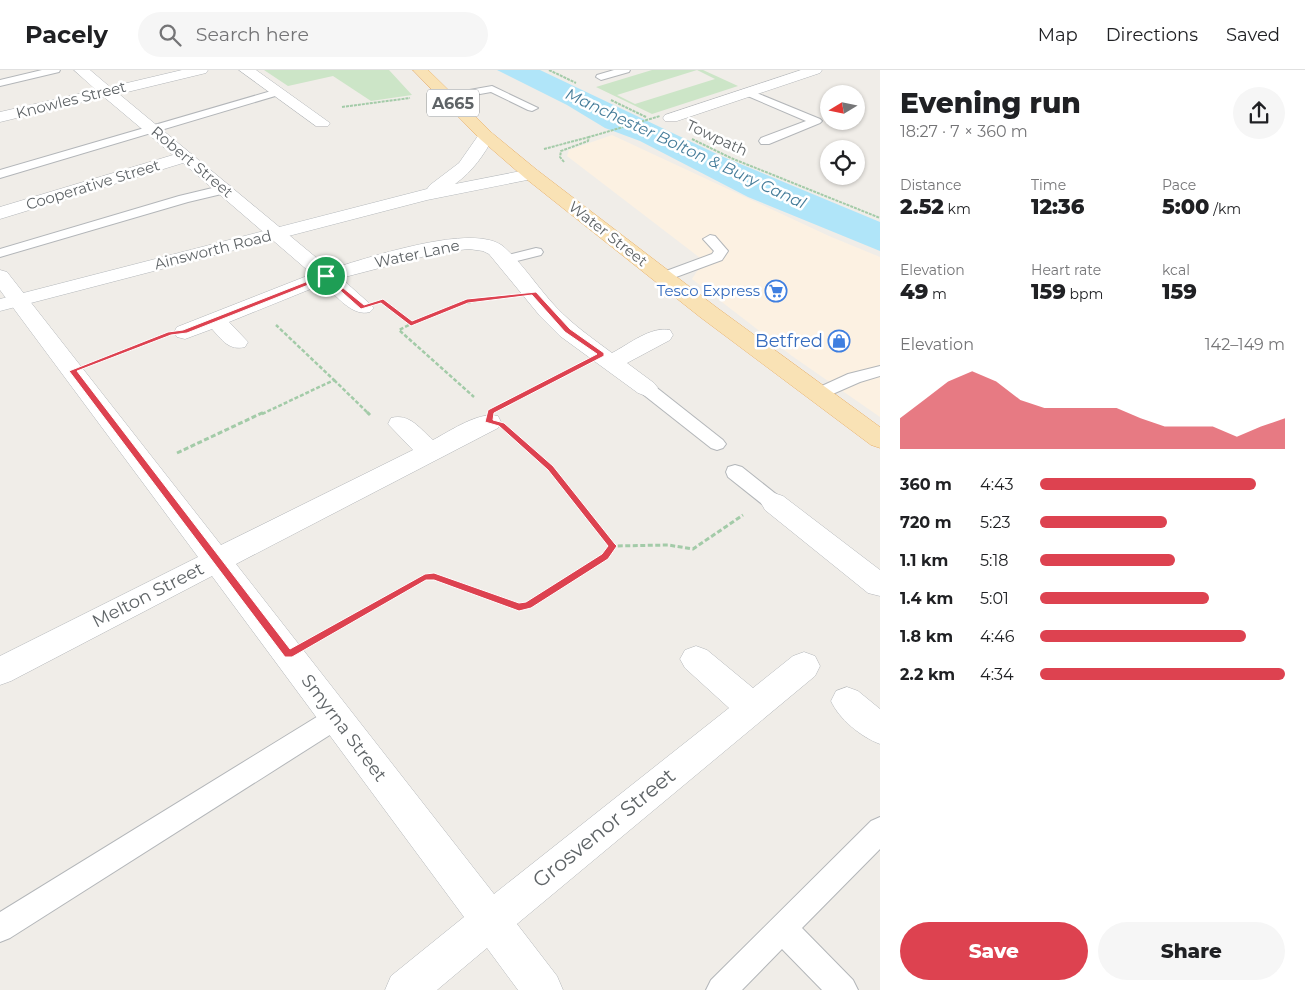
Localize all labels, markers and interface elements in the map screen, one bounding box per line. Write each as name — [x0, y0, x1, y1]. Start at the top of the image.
search box — [138, 12, 488, 57]
text: Pacely — [25, 20, 108, 49]
icon: search — [156, 21, 184, 49]
text: Search here — [196, 23, 309, 46]
text: Map — [1038, 24, 1078, 46]
text: Directions — [1106, 24, 1198, 46]
text: Saved — [1226, 24, 1280, 46]
street label: Knowles Street — [14, 77, 128, 122]
water label: Manchester Bolton & Bury Canal — [563, 84, 810, 213]
north arrow — [820, 85, 865, 130]
map controls — [820, 85, 865, 185]
text: Evening run — [900, 86, 1081, 120]
button: share — [1233, 87, 1285, 139]
road number: A665 — [427, 89, 479, 116]
street label: Towpath — [684, 115, 751, 160]
street label: Robert Street — [147, 122, 237, 201]
text: 18:27 · 7 × 360 m — [900, 122, 1028, 141]
button: locate — [820, 140, 865, 185]
street label: Cooperative Street — [24, 155, 162, 214]
text: Distance — [900, 176, 962, 194]
text: Time — [1031, 176, 1066, 194]
text: Pace — [1162, 176, 1196, 194]
text: 2.52 — [900, 194, 944, 219]
text: 12:36 — [1031, 194, 1084, 219]
text: 5:00 — [1162, 194, 1209, 219]
street label: Water Street — [565, 197, 652, 270]
text: km — [944, 200, 971, 218]
text: /km — [1209, 200, 1241, 218]
street label: Ainsworth Road — [152, 226, 273, 273]
street label: Water Lane — [373, 235, 461, 272]
pin — [305, 255, 347, 297]
text: Elevation — [900, 261, 965, 279]
text: Heart rate — [1031, 261, 1101, 279]
text: kcal — [1162, 261, 1190, 279]
icon: arrive — [312, 262, 340, 290]
supermarket icon: Tesco Express — [764, 279, 788, 303]
text: 49 — [900, 279, 928, 304]
text: 159 — [1031, 279, 1066, 304]
text: 159 — [1162, 279, 1197, 304]
place label: Tesco Express — [657, 281, 760, 300]
text: m — [928, 285, 947, 303]
text: bpm — [1066, 285, 1103, 303]
shop icon: Betfred — [827, 329, 851, 353]
place label: Betfred — [755, 330, 823, 352]
text: Elevation — [900, 335, 974, 354]
text: 142–149 m — [1205, 335, 1285, 354]
text: 360 m — [900, 475, 952, 494]
text: 4:43 — [980, 475, 1013, 494]
text: 720 m — [900, 513, 952, 532]
text: 5:23 — [980, 513, 1011, 532]
text: 1.1 km — [900, 551, 948, 570]
text: 5:18 — [980, 551, 1008, 570]
street label: Melton Street — [89, 557, 207, 633]
text: 1.4 km — [900, 589, 953, 608]
text: 5:01 — [980, 589, 1009, 608]
text: 1.8 km — [900, 627, 953, 646]
text: 4:46 — [980, 627, 1014, 646]
text: 2.2 km — [900, 665, 955, 684]
text: 4:34 — [980, 665, 1014, 684]
street label: Smyrna Street — [297, 670, 391, 786]
street label: Grosvenor Street — [527, 762, 680, 893]
button: Save — [900, 922, 1088, 980]
button: Share — [1098, 922, 1285, 980]

